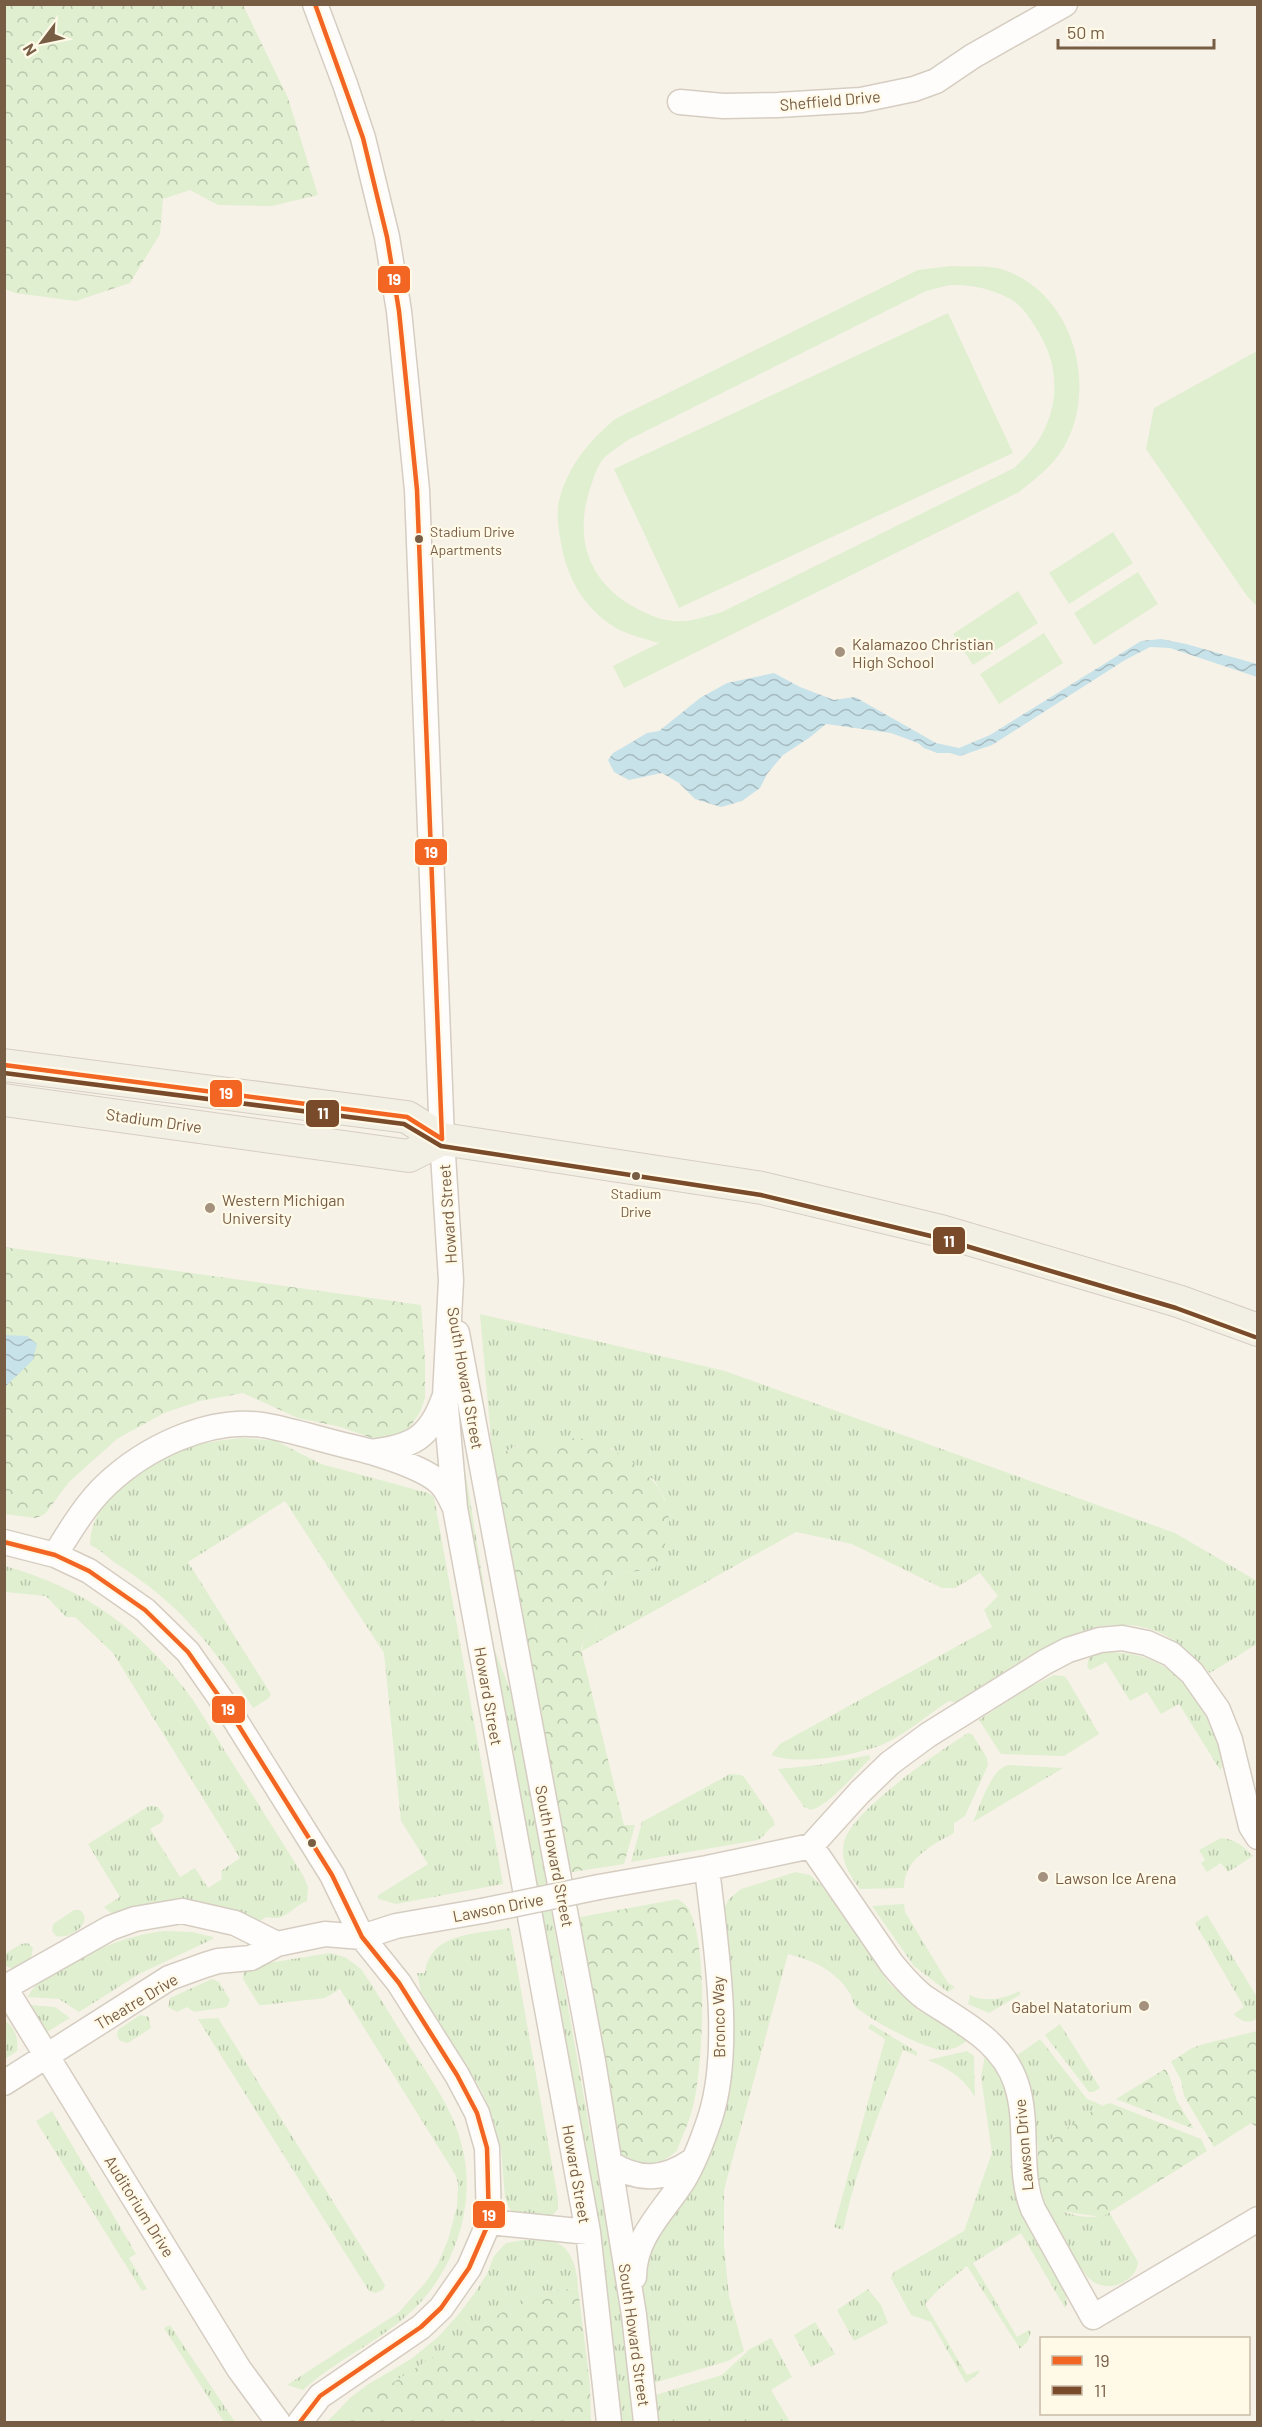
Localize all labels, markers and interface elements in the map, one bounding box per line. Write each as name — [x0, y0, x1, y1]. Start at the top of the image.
north arrow — [12, 12, 72, 72]
scale bar — [1058, 12, 1214, 50]
text: 50 m — [1067, 21, 1105, 43]
text: N — [18, 41, 40, 60]
street label: Sheffield Drive — [779, 86, 881, 114]
line badge: 19 — [377, 265, 411, 294]
text: 19 — [387, 269, 401, 288]
place label: Stadium Drive Apartments — [430, 523, 515, 558]
marker: Stadium Drive Apartments — [413, 533, 425, 545]
place label: Kalamazoo Christian High School — [852, 634, 994, 671]
marker: Kalamazoo Christian High School — [833, 645, 847, 659]
line badge: 19 — [414, 838, 448, 866]
text: 19 — [424, 842, 438, 861]
line badge: 19 — [209, 1079, 243, 1108]
text: 19 — [219, 1083, 233, 1102]
line badge: 11 — [305, 1099, 340, 1128]
text: 11 — [317, 1103, 329, 1122]
street label: Stadium Drive — [105, 1104, 203, 1136]
street label: Howard Street — [434, 1164, 460, 1264]
marker: Stadium Drive — [630, 1170, 642, 1182]
place label: Stadium Drive — [611, 1185, 661, 1220]
place label: Western Michigan University — [222, 1190, 345, 1227]
marker: Western Michigan University — [203, 1201, 217, 1215]
line badge: 11 — [932, 1226, 966, 1255]
text: 11 — [943, 1231, 955, 1250]
street label: South Howard Street — [444, 1305, 488, 1451]
street label: Howard Street — [471, 1645, 507, 1747]
line badge: 19 — [211, 1695, 246, 1724]
text: 19 — [221, 1699, 235, 1718]
street label: South Howard Street — [532, 1783, 578, 1929]
unlabelled marker — [306, 1837, 318, 1849]
place label: Lawson Ice Arena — [1055, 1868, 1176, 1887]
marker: Lawson Ice Arena — [1036, 1870, 1050, 1884]
street label: Lawson Drive — [451, 1889, 545, 1925]
street label: Theatre Drive — [91, 1969, 181, 2033]
street label: Bronco Way — [708, 1975, 728, 2058]
place label: Gabel Natatorium — [1011, 1997, 1132, 2016]
marker: Gabel Natatorium — [1137, 1999, 1151, 2013]
street label: Lawson Drive — [1010, 2098, 1036, 2192]
street label: Howard Street — [559, 2123, 595, 2225]
street label: Auditorium Drive — [101, 2152, 179, 2260]
line badge: 19 — [472, 2200, 506, 2229]
text: 19 — [482, 2205, 496, 2224]
street label: South Howard Street — [616, 2262, 654, 2408]
legend — [1040, 2337, 1250, 2415]
text: 19 — [1094, 2349, 1110, 2371]
text: 11 — [1094, 2379, 1107, 2401]

